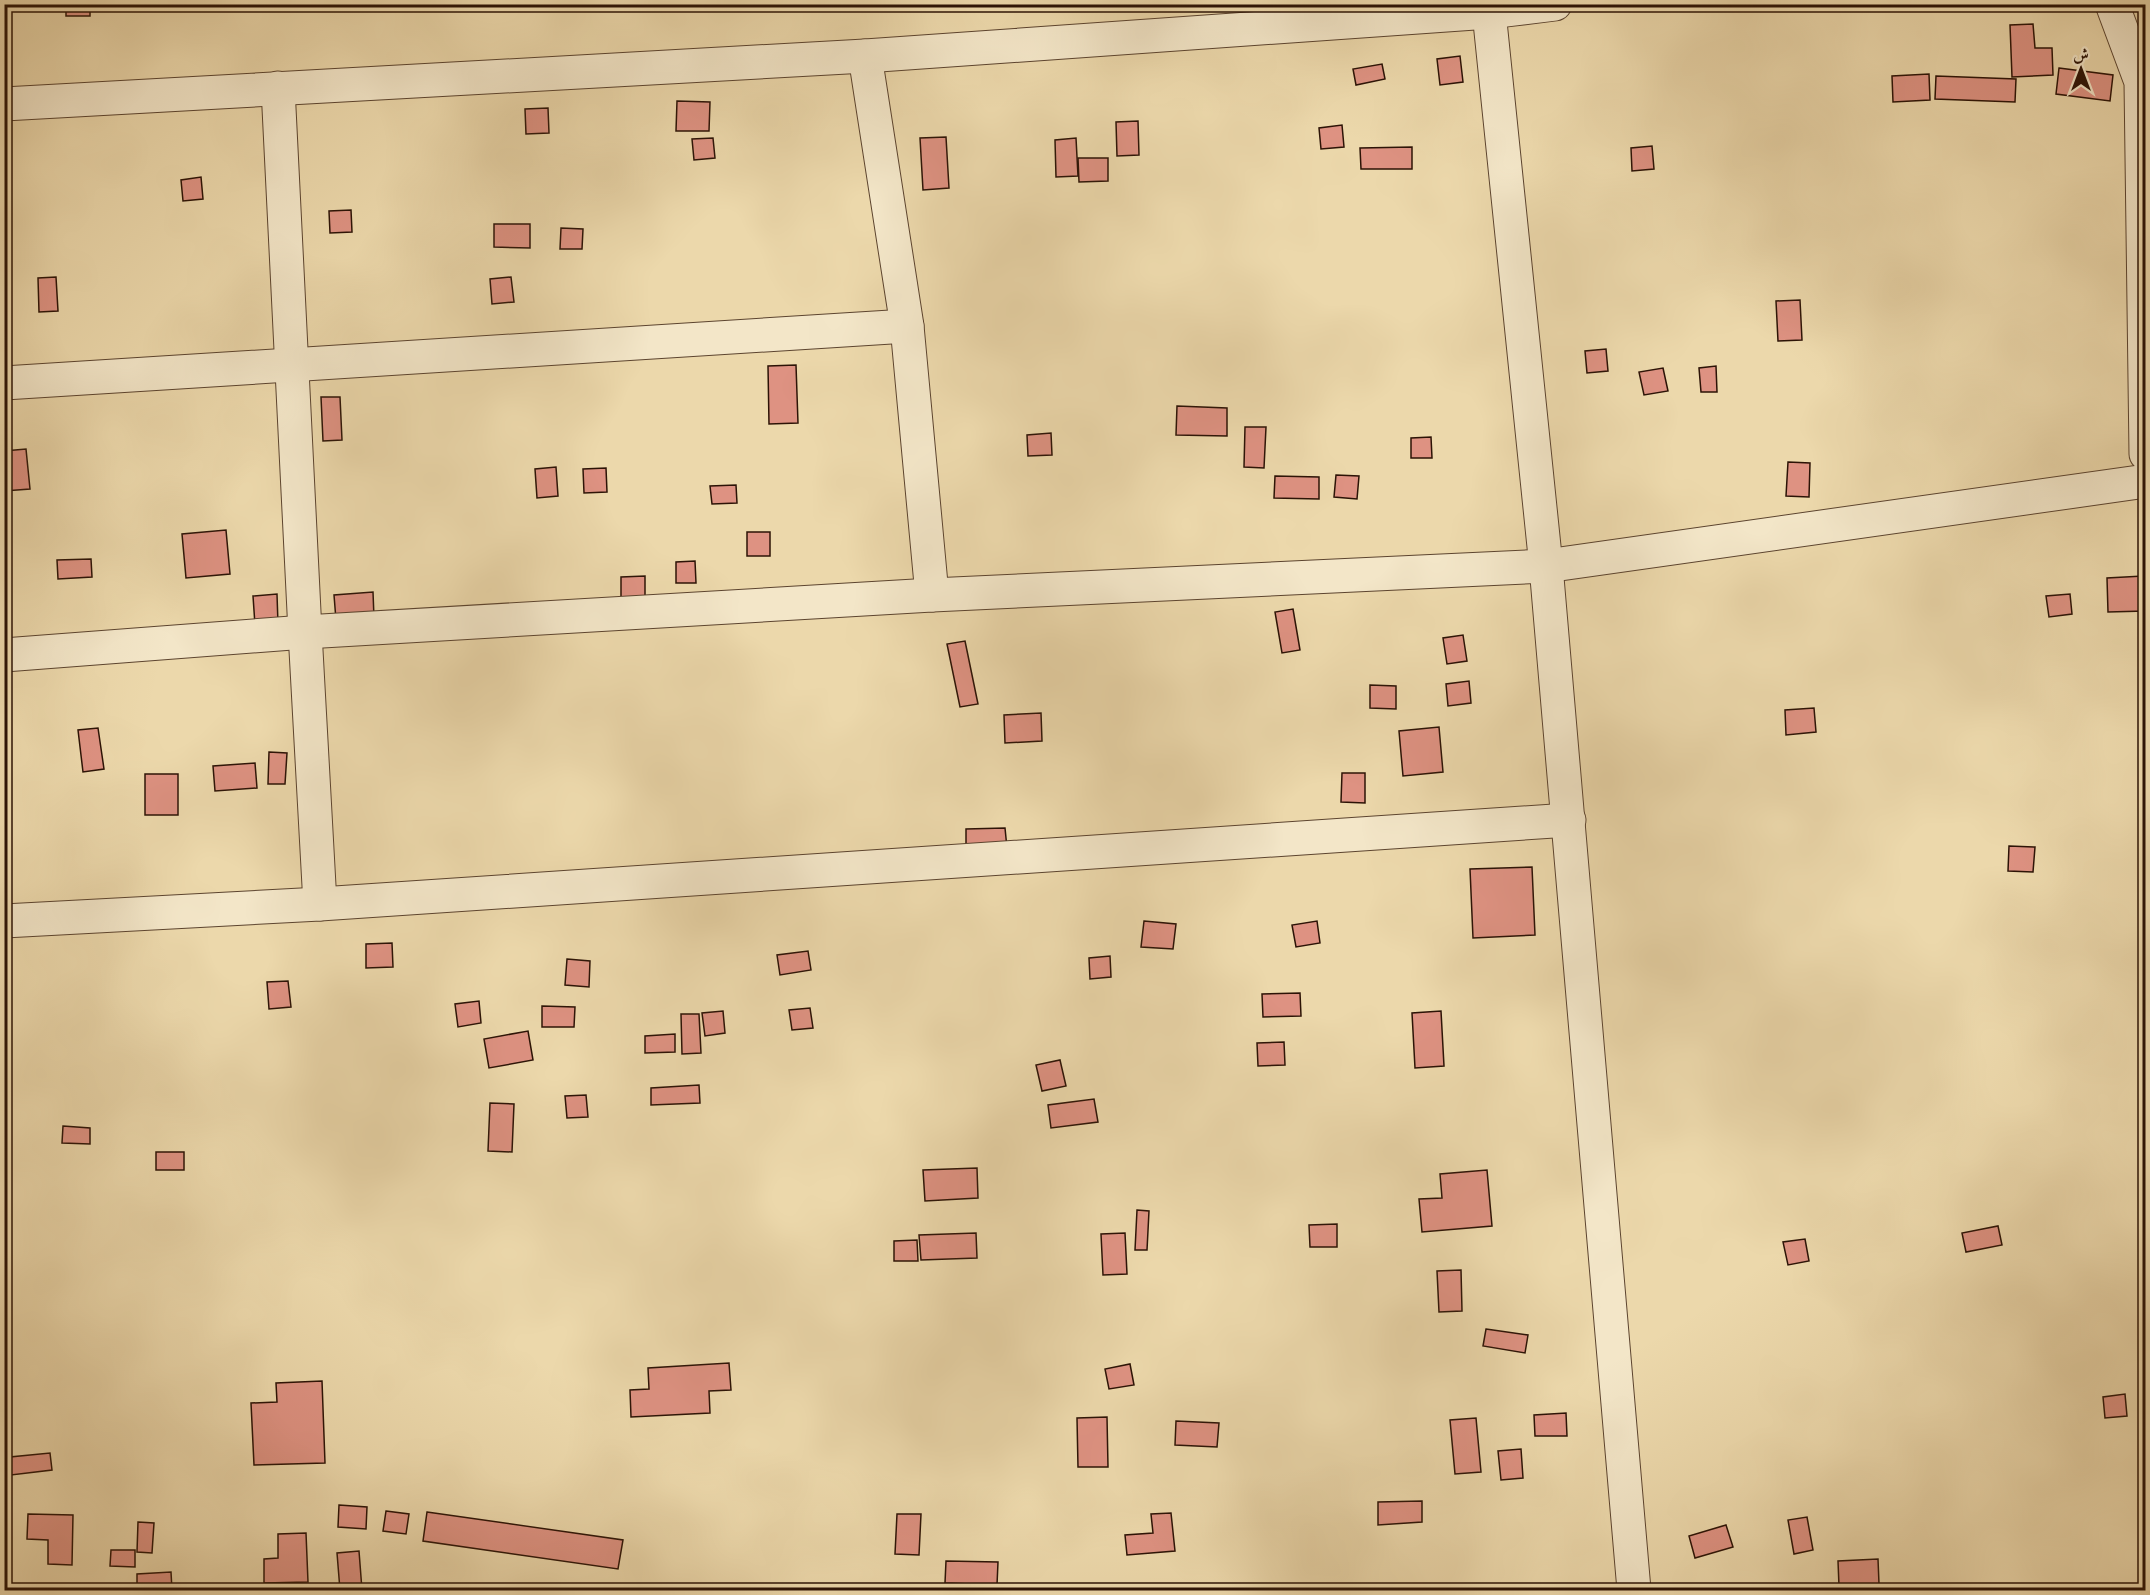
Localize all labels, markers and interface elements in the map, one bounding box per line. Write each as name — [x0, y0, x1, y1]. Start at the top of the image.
north arrow — [2051, 39, 2111, 99]
text: ش — [2073, 44, 2089, 66]

